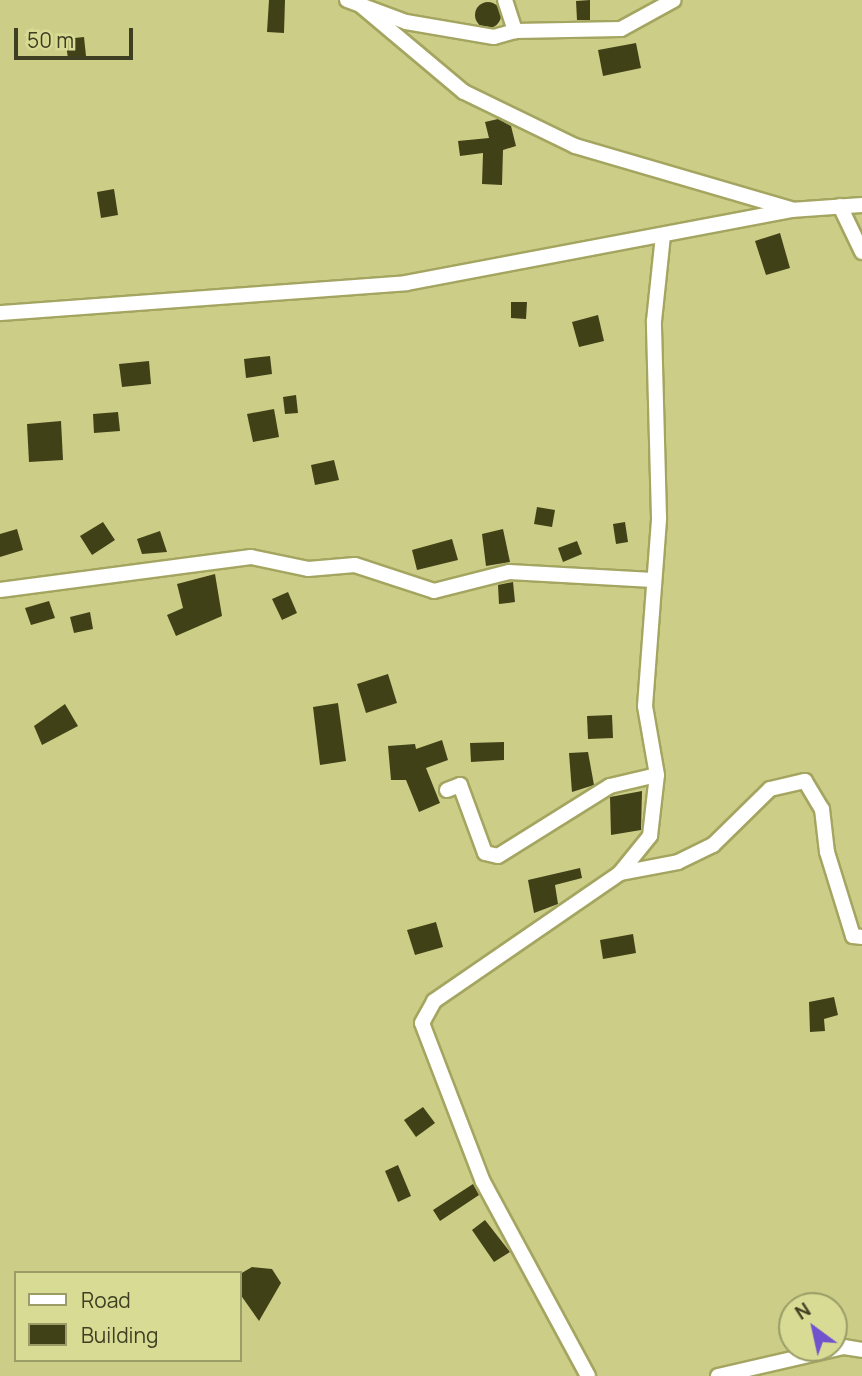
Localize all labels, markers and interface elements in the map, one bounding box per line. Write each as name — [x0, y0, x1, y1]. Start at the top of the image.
scale bar — [18, 14, 136, 58]
text: 50 m — [27, 26, 74, 54]
legend — [14, 1271, 242, 1362]
text: Road — [81, 1286, 131, 1314]
north arrow — [778, 1292, 848, 1362]
text: N — [790, 1296, 815, 1326]
text: Building — [81, 1321, 158, 1349]

